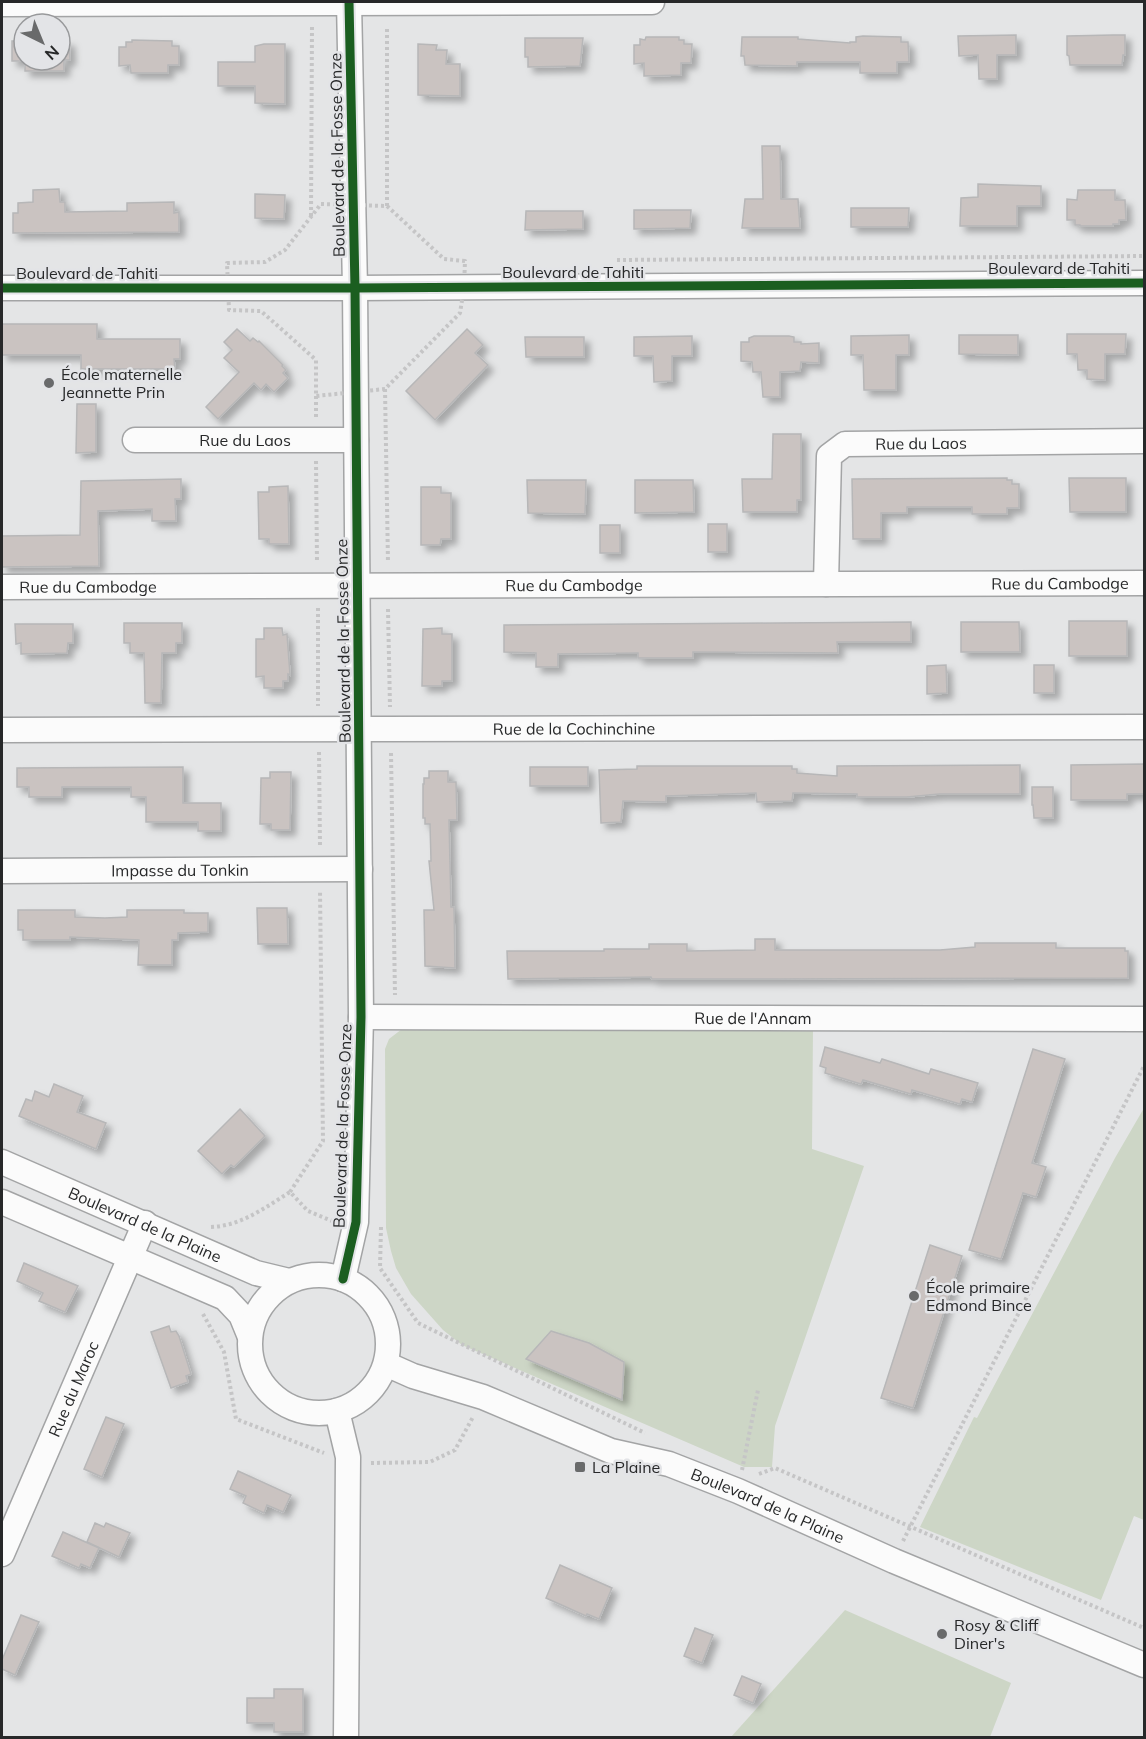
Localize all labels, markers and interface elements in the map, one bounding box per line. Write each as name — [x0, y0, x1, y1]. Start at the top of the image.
north arrow — [12, 12, 72, 72]
text: N — [41, 42, 63, 64]
street label: Boulevard de la Fosse Onze — [325, 53, 349, 257]
street label: Boulevard de Tahiti — [988, 258, 1130, 278]
street label: Boulevard de Tahiti — [502, 262, 644, 282]
street label: Boulevard de Tahiti — [16, 263, 158, 283]
place label: École maternelle Jeannette Prin — [61, 364, 182, 402]
marker: École maternelle Jeannette Prin — [42, 376, 56, 390]
street label: Rue du Laos — [199, 430, 291, 450]
street label: Rue du Laos — [875, 433, 967, 454]
street label: Boulevard de la Fosse Onze — [331, 539, 355, 743]
street label: Rue du Cambodge — [991, 573, 1129, 594]
street label: Rue du Cambodge — [505, 575, 643, 595]
street label: Rue du Cambodge — [19, 576, 157, 597]
street label: Rue de la Cochinchine — [493, 718, 655, 739]
street label: Impasse du Tonkin — [111, 860, 249, 880]
street label: Rue de l'Annam — [694, 1008, 812, 1028]
street label: Boulevard de la Fosse Onze — [328, 1024, 356, 1228]
street label: Boulevard de la Plaine — [65, 1182, 225, 1267]
place label: École primaire Edmond Bince — [926, 1277, 1032, 1315]
marker: École primaire Edmond Bince — [907, 1289, 921, 1303]
street label: Rue du Maroc — [44, 1338, 103, 1440]
place label: La Plaine — [592, 1457, 660, 1477]
marker: La Plaine — [573, 1460, 587, 1474]
street label: Boulevard de la Plaine — [688, 1464, 847, 1547]
place label: Rosy & Cliff Diner's — [954, 1615, 1039, 1653]
marker: Rosy & Cliff Diner's — [935, 1627, 949, 1641]

